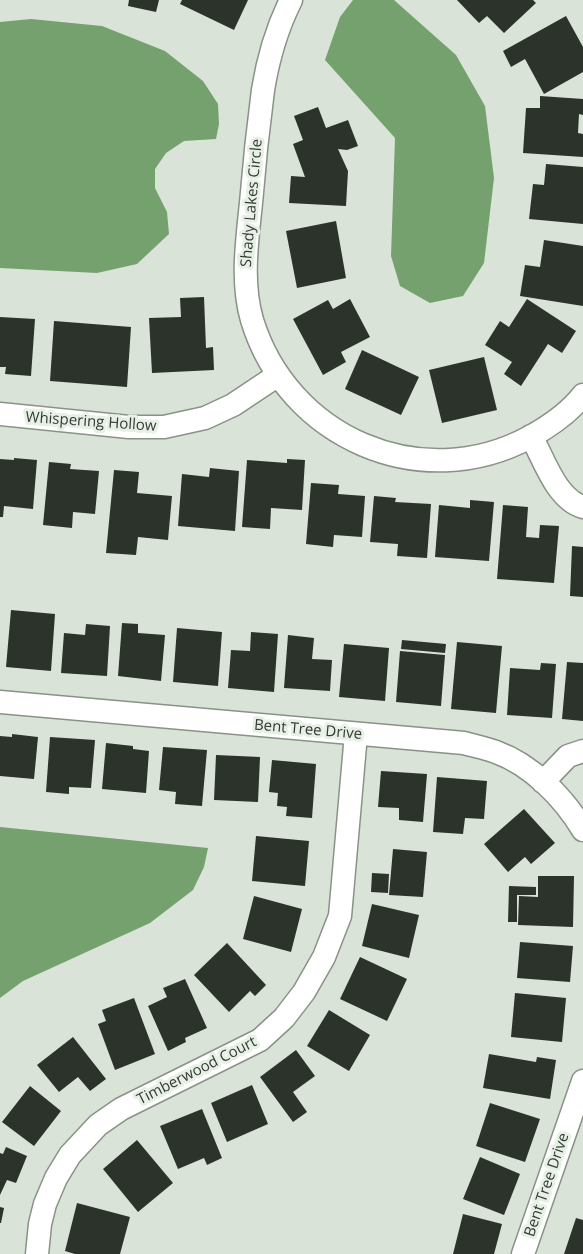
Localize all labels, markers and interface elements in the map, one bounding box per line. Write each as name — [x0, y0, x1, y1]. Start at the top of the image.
street label: Shady Lakes Circle — [237, 138, 267, 268]
street label: Whispering Hollow — [25, 408, 157, 436]
street label: Bent Tree Drive — [253, 716, 363, 744]
street label: Timberwood Court — [134, 1033, 260, 1109]
street label: Bent Tree Drive — [521, 1131, 573, 1239]

